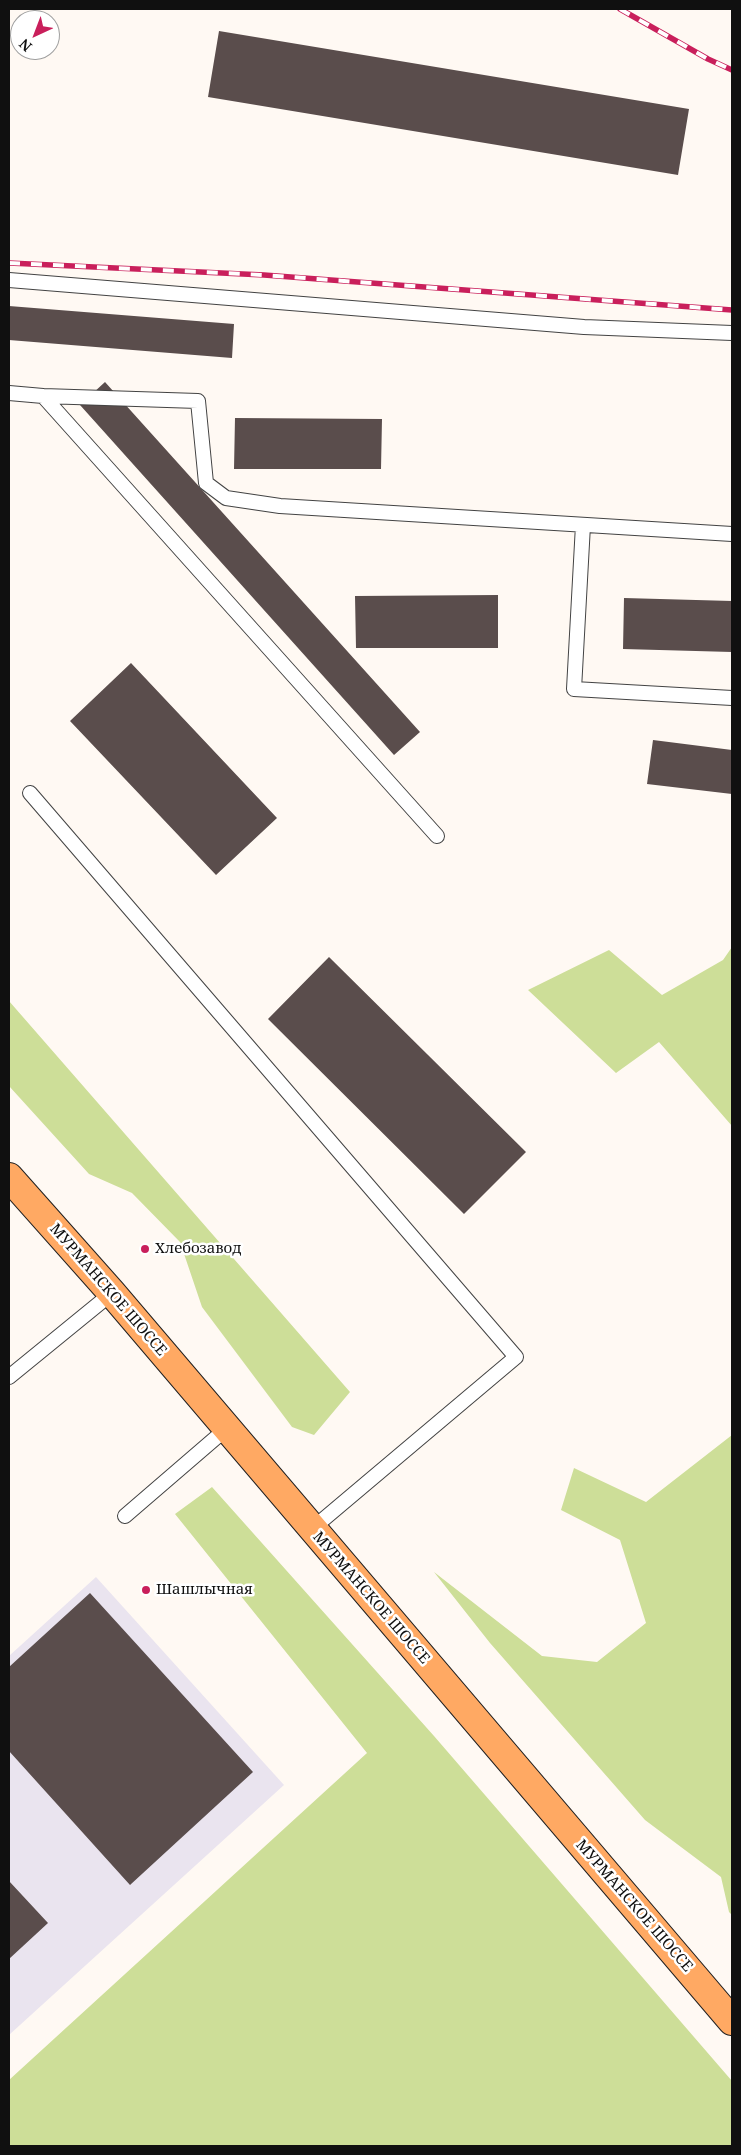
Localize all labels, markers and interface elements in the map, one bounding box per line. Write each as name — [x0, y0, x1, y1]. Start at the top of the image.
north arrow — [10, 10, 60, 60]
text: N — [15, 35, 36, 56]
street label: МУРМАНСКОЕ ШОССЕ — [46, 1220, 170, 1360]
place label: Хлебозавод — [155, 1240, 241, 1258]
marker: Хлебозавод — [139, 1243, 151, 1255]
street label: МУРМАНСКОЕ ШОССЕ — [309, 1528, 433, 1668]
place label: Шашлычная — [156, 1581, 253, 1599]
marker: Шашлычная — [140, 1584, 152, 1596]
street label: МУРМАНСКОЕ ШОССЕ — [572, 1836, 696, 1976]

